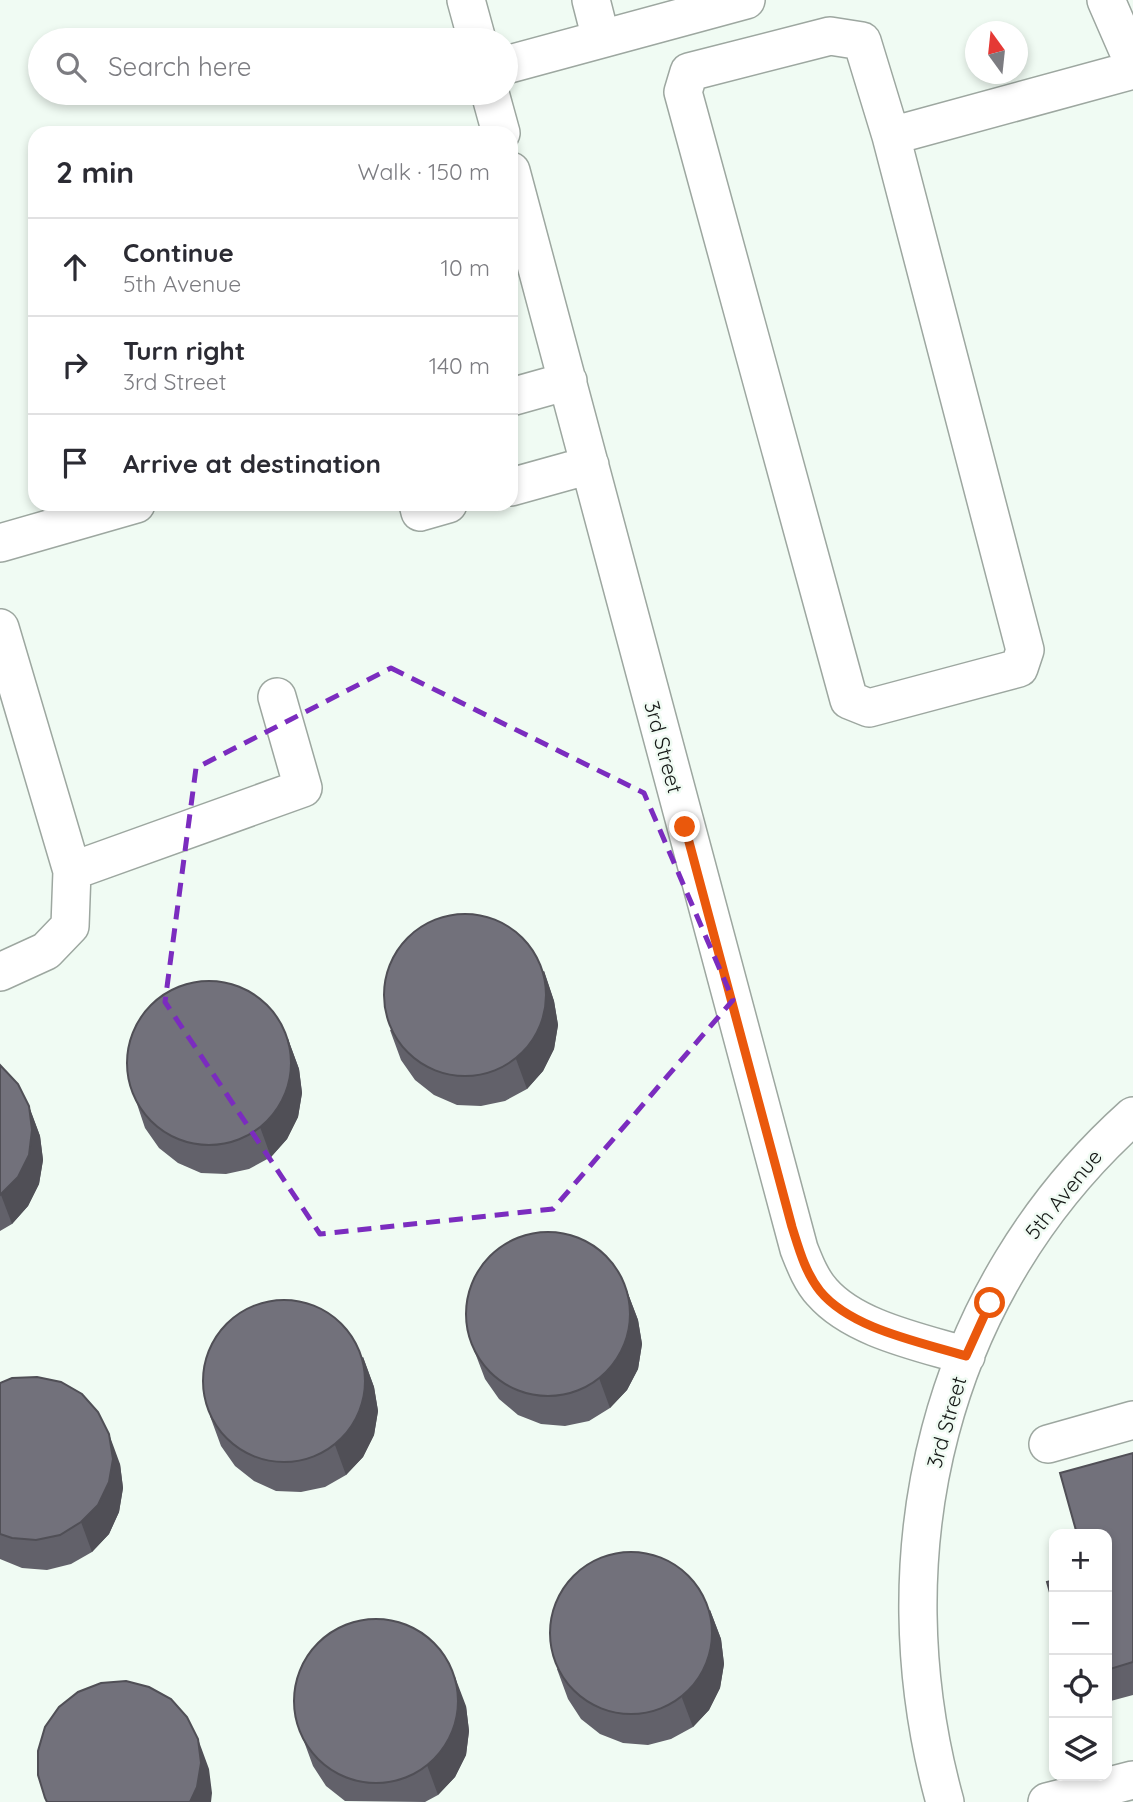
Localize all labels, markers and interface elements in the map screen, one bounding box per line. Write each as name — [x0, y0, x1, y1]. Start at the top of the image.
north arrow — [965, 21, 1028, 84]
search box — [28, 28, 518, 105]
icon: search — [52, 48, 90, 86]
text: Search here — [108, 50, 252, 83]
text: 2 min — [56, 153, 134, 191]
text: Walk · 150 m — [357, 157, 490, 186]
text: Continue — [123, 236, 234, 269]
icon: ahead — [56, 248, 94, 286]
text: 10 m — [441, 253, 490, 282]
text: 5th Avenue — [123, 269, 241, 298]
text: Turn right — [123, 334, 245, 367]
icon: right — [56, 346, 94, 384]
text: 140 m — [429, 351, 490, 380]
text: 3rd Street — [123, 367, 226, 396]
icon: arrive — [56, 444, 94, 482]
text: Arrive at destination — [123, 447, 381, 480]
street label: 3rd Street — [639, 698, 689, 796]
route end — [669, 811, 700, 842]
street label: 5th Avenue — [1019, 1144, 1107, 1244]
route start — [974, 1287, 1005, 1318]
street label: 3rd Street — [920, 1373, 972, 1471]
map controls — [1049, 1529, 1112, 1781]
button: + — [1049, 1529, 1112, 1592]
button: − — [1049, 1592, 1112, 1655]
button: locate — [1049, 1655, 1112, 1718]
button: layers — [1049, 1718, 1112, 1781]

